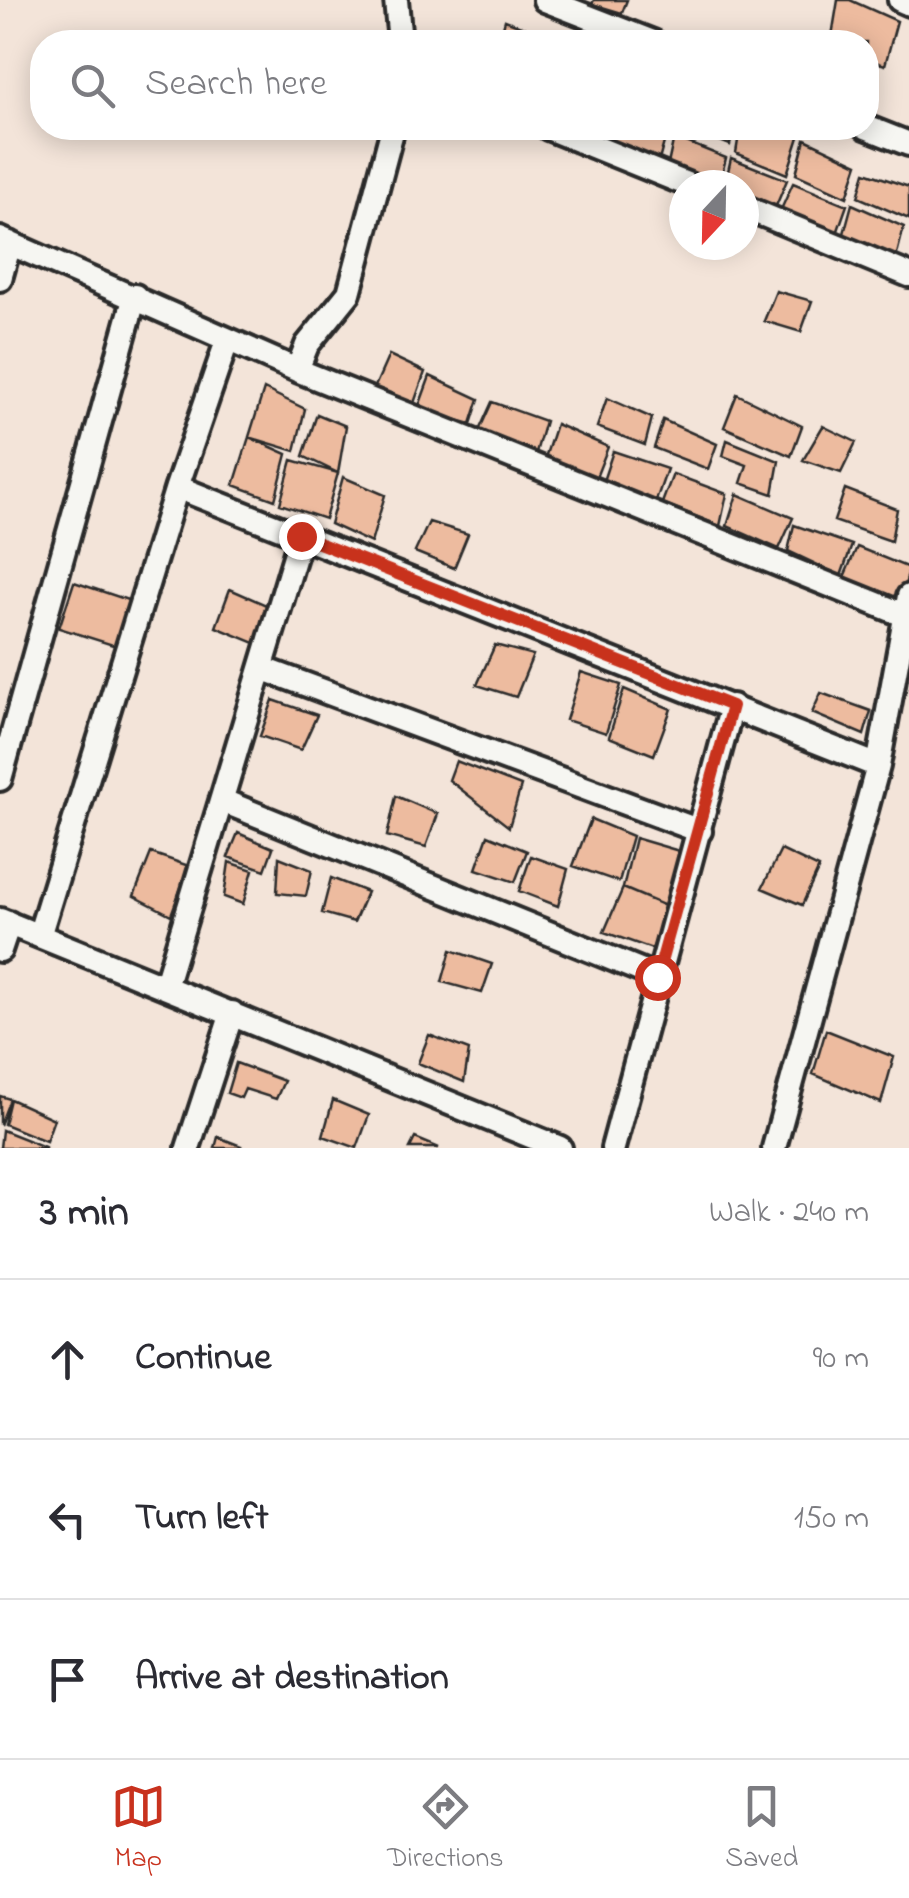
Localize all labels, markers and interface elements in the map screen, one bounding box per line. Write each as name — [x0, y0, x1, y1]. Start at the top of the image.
search box — [30, 30, 879, 140]
text: Search here — [145, 57, 327, 113]
icon: search — [65, 58, 120, 113]
north arrow — [669, 170, 759, 260]
route end — [279, 514, 325, 560]
route start — [635, 955, 681, 1001]
text: 3 min — [40, 1183, 129, 1244]
text: Walk · 240 m — [709, 1190, 869, 1237]
text: Continue — [135, 1331, 271, 1387]
icon: ahead — [40, 1332, 95, 1387]
text: 90 m — [813, 1336, 869, 1383]
text: Turn left — [135, 1491, 268, 1547]
icon: left — [40, 1492, 95, 1547]
text: 150 m — [794, 1496, 869, 1543]
text: Arrive at destination — [135, 1651, 449, 1707]
icon: arrive — [40, 1652, 95, 1707]
tab: Map — [111, 1779, 166, 1880]
tab: Directions — [387, 1779, 504, 1880]
tab: Saved — [725, 1779, 798, 1880]

